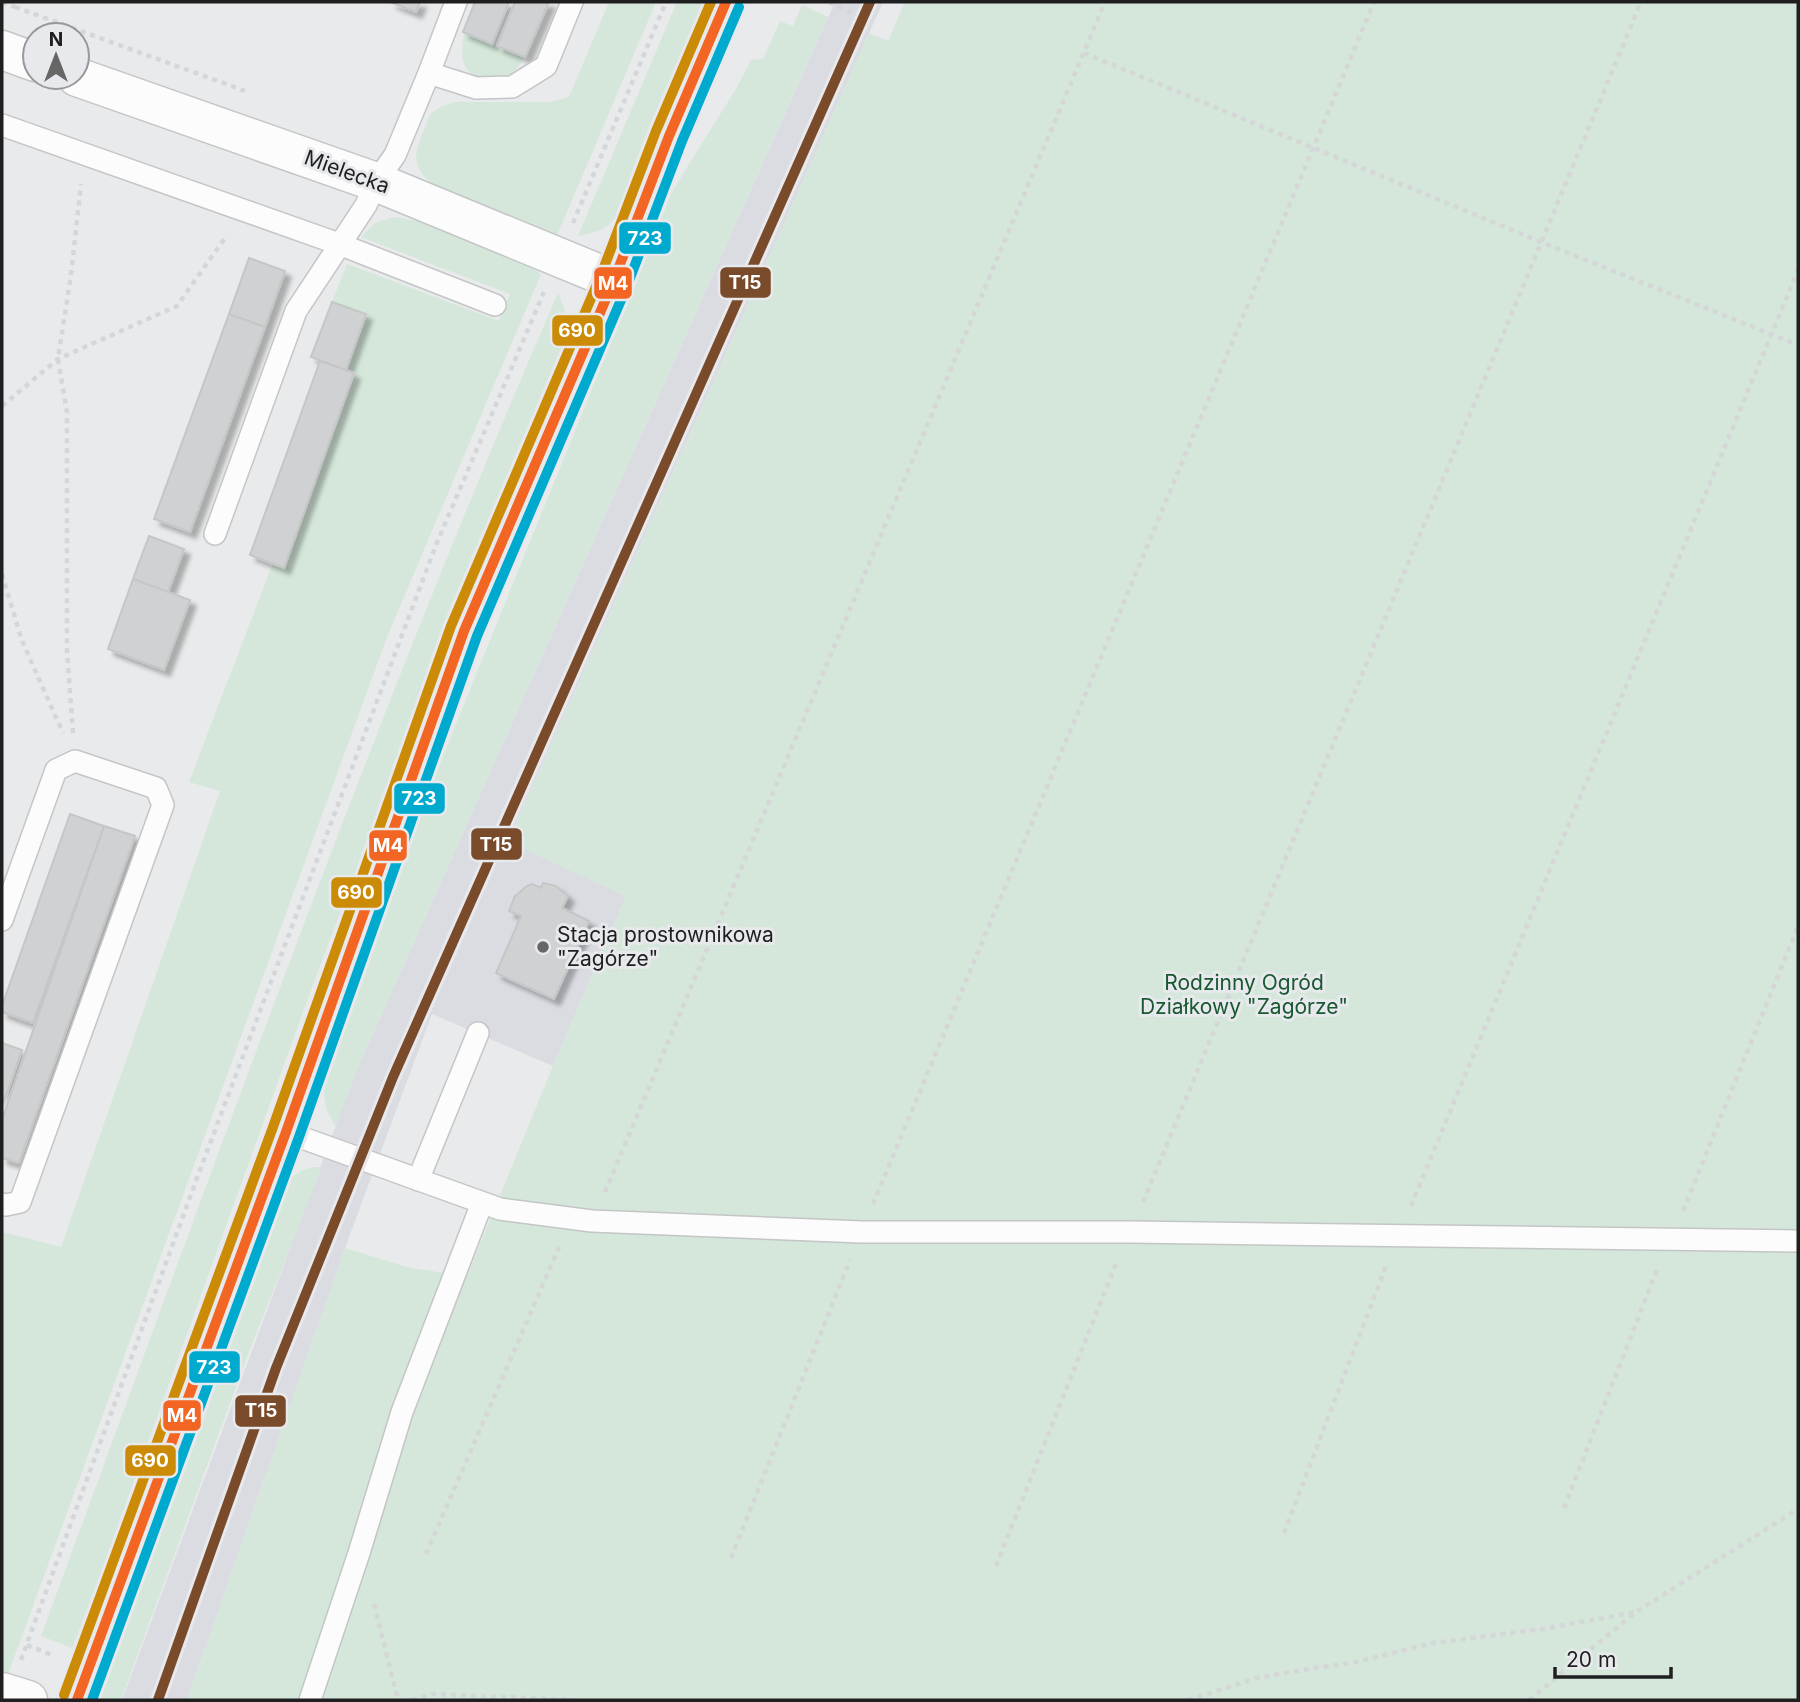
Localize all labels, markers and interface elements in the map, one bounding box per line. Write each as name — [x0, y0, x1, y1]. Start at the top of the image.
north arrow — [21, 21, 91, 91]
text: N — [49, 28, 63, 51]
street label: Mielecka — [301, 145, 393, 198]
line badge: 723 — [618, 221, 672, 255]
text: 723 — [627, 227, 663, 250]
line badge: M4 — [593, 266, 633, 300]
line badge: T15 — [719, 266, 772, 299]
text: T15 — [728, 271, 762, 294]
text: M4 — [598, 272, 628, 295]
line badge: 690 — [551, 314, 604, 347]
text: 690 — [558, 319, 596, 342]
line badge: 723 — [393, 782, 446, 815]
text: 723 — [401, 787, 437, 810]
line badge: T15 — [470, 827, 523, 861]
line badge: M4 — [368, 829, 408, 862]
text: T15 — [479, 833, 513, 856]
text: M4 — [373, 834, 403, 857]
line badge: 690 — [330, 876, 383, 909]
text: 690 — [337, 881, 375, 904]
place label: Stacja prostownikowa "Zagórze" — [557, 922, 774, 971]
marker: Stacja prostownikowa "Zagórze" — [535, 939, 551, 955]
park label: Rodzinny Ogród Działkowy "Zagórze" — [1140, 970, 1348, 1019]
line badge: 723 — [188, 1350, 241, 1384]
text: 723 — [196, 1356, 232, 1379]
line badge: T15 — [234, 1394, 287, 1428]
line badge: M4 — [162, 1399, 202, 1432]
text: T15 — [244, 1399, 278, 1422]
text: M4 — [167, 1404, 197, 1427]
line badge: 690 — [124, 1444, 177, 1477]
text: 690 — [131, 1449, 169, 1472]
scale bar — [1555, 1636, 1671, 1680]
text: 20 m — [1566, 1647, 1616, 1672]

